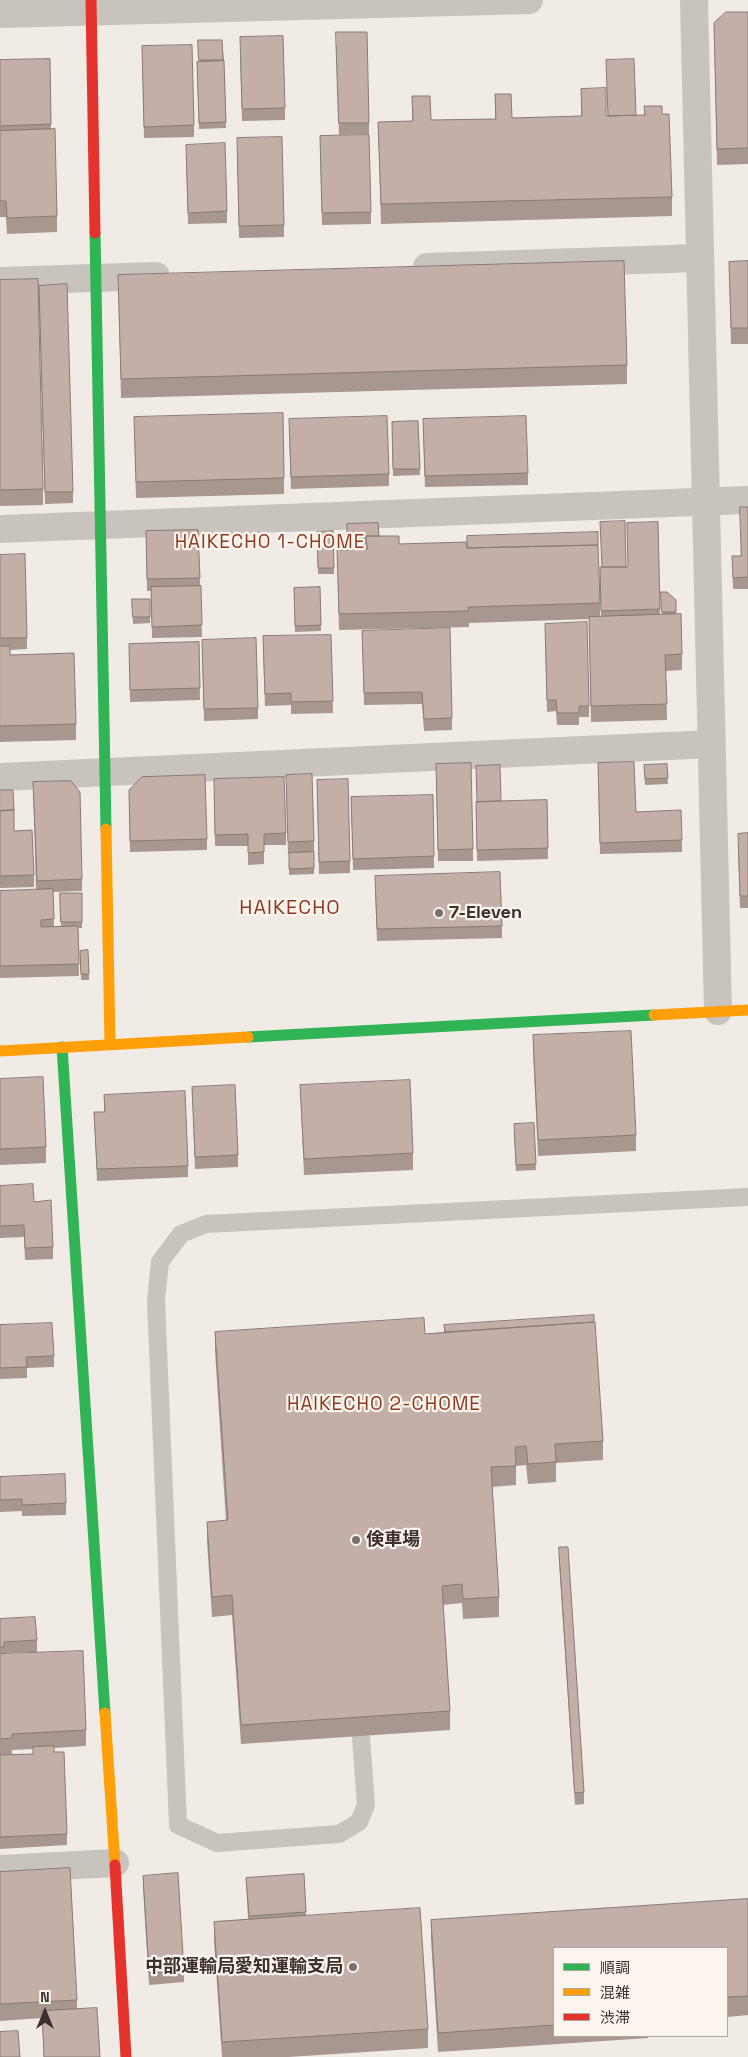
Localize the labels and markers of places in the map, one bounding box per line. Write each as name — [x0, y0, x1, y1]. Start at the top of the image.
place label: 7-Eleven — [449, 902, 522, 924]
marker: 7-Eleven — [433, 907, 445, 919]
place label: 倹車場 — [366, 1529, 420, 1551]
marker: 倹車場 — [350, 1534, 362, 1546]
place label: 中部運輸局愛知運輸支局 — [145, 1956, 343, 1978]
marker: 中部運輸局愛知運輸支局 — [347, 1961, 359, 1973]

